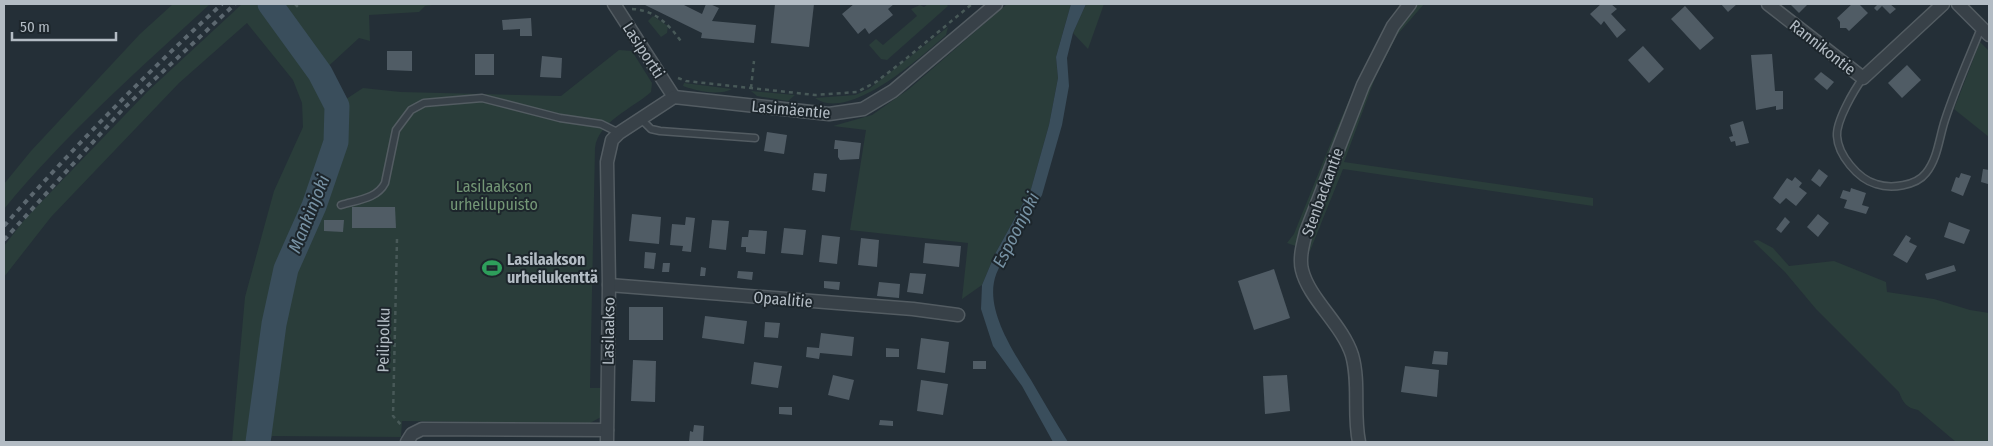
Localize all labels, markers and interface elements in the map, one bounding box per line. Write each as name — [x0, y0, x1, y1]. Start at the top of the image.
scale bar — [12, 10, 116, 42]
street label: Rannikontie — [1786, 16, 1860, 79]
text: 50 m — [20, 18, 50, 36]
street label: Lasiportti — [619, 19, 669, 82]
street label: Lasimäentie — [751, 97, 831, 122]
street label: Stenbackantie — [1298, 145, 1347, 239]
water label: Mankinjoki — [283, 172, 335, 256]
park label: Lasilaakson urheilupuisto — [450, 177, 538, 214]
water label: Espoonjoki — [988, 188, 1044, 271]
place label: Lasilaakson urheilukenttä — [507, 250, 598, 287]
sports icon: Lasilaakson urheilukenttä — [481, 257, 503, 279]
street label: Opaalitie — [753, 287, 813, 312]
street label: Lasilaakso — [598, 297, 619, 365]
street label: Peilipolku — [373, 307, 394, 373]

